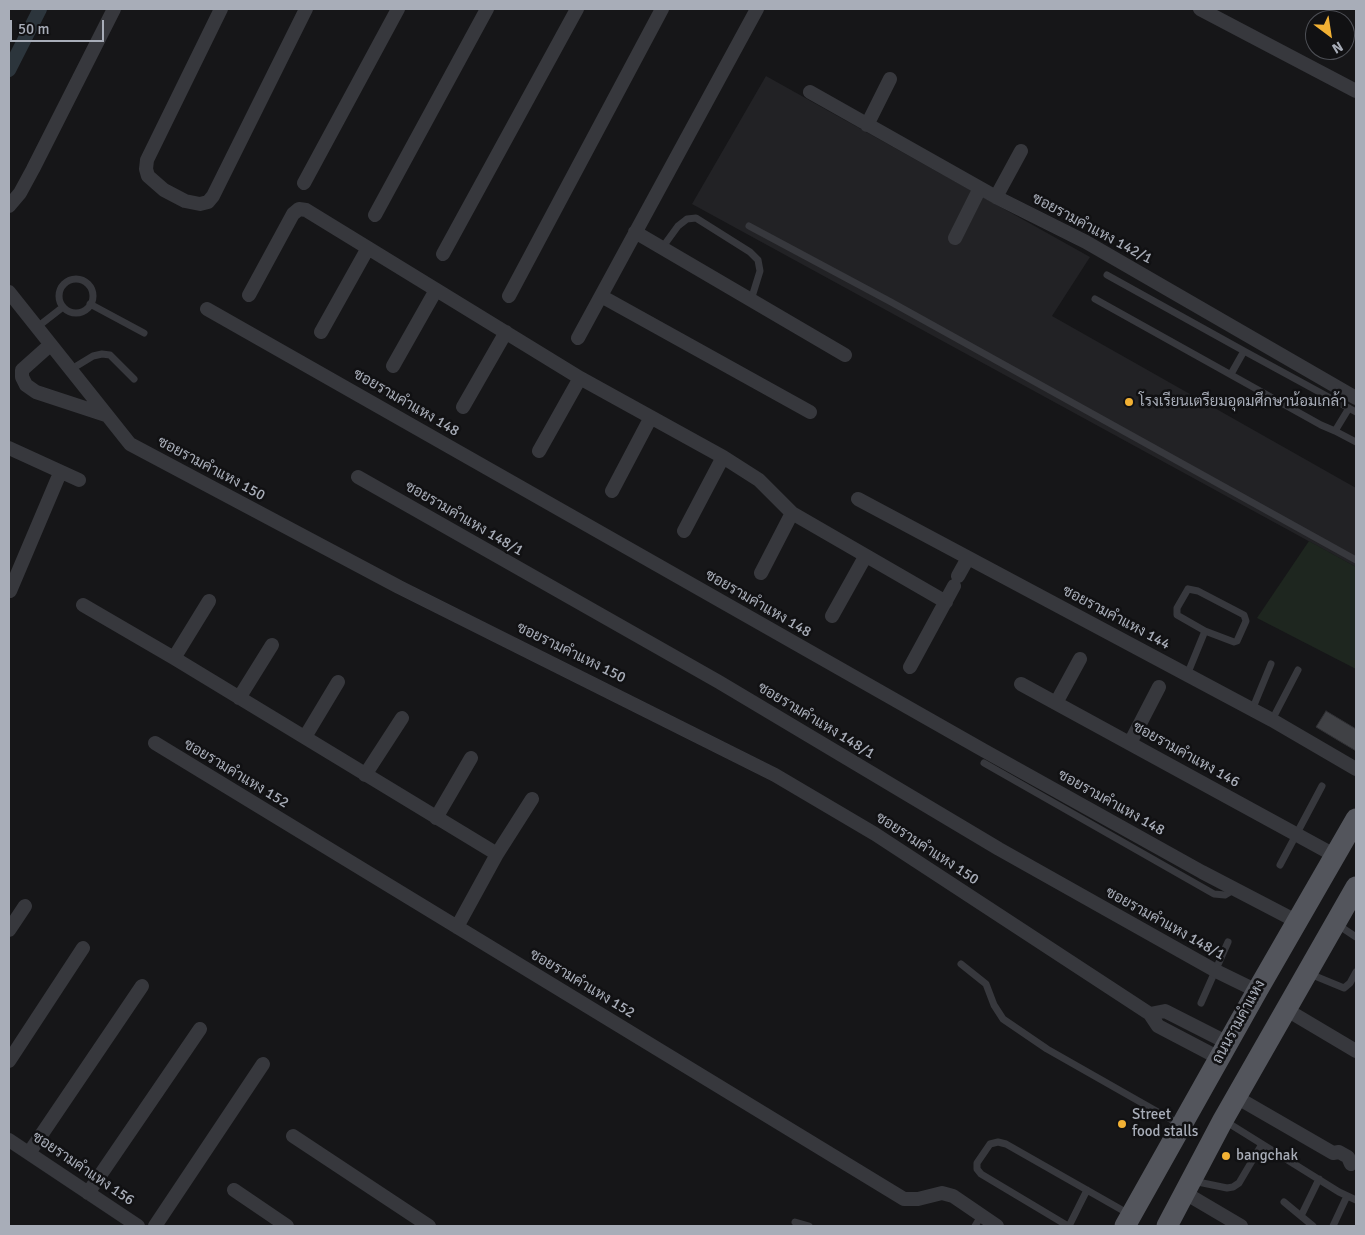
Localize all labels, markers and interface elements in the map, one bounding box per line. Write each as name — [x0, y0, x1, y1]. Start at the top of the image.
scale bar — [12, 10, 106, 42]
north arrow — [1305, 10, 1355, 60]
text: 50 m — [18, 20, 49, 38]
text: N — [1329, 38, 1346, 57]
street label: ซอยรามคำแหง 142/1 — [1029, 190, 1155, 268]
street label: ซอยรามคำแหง 148 — [350, 365, 462, 441]
place label: โรงเรียนเตรียมอุดมศึกษาน้อมเกล้า — [1139, 393, 1346, 411]
marker: โรงเรียนเตรียมอุดมศึกษาน้อมเกล้า — [1123, 396, 1135, 408]
street label: ซอยรามคำแหง 150 — [154, 433, 268, 505]
street label: ซอยรามคำแหง 148/1 — [402, 478, 526, 560]
street label: ซอยรามคำแหง 148 — [702, 566, 814, 642]
street label: ซอยรามคำแหง 144 — [1059, 582, 1173, 654]
street label: ซอยรามคำแหง 150 — [513, 619, 629, 687]
street label: ซอยรามคำแหง 148/1 — [754, 679, 878, 763]
street label: ซอยรามคำแหง 146 — [1129, 718, 1243, 792]
street label: ซอยรามคำแหง 152 — [180, 736, 292, 812]
street label: ซอยรามคำแหง 148 — [1054, 766, 1168, 840]
street label: ซอยรามคำแหง 150 — [872, 809, 982, 889]
street label: ซอยรามคำแหง 148/1 — [1102, 884, 1228, 964]
street label: ซอยรามคำแหง 152 — [526, 946, 638, 1022]
street label: ถนนรามคำแหง — [1209, 977, 1269, 1067]
place label: Street food stalls — [1132, 1106, 1198, 1141]
marker: Street food stalls — [1116, 1118, 1128, 1130]
street label: ซอยรามคำแหง 156 — [29, 1128, 137, 1210]
place label: bangchak — [1236, 1147, 1298, 1165]
marker: bangchak — [1220, 1150, 1232, 1162]

